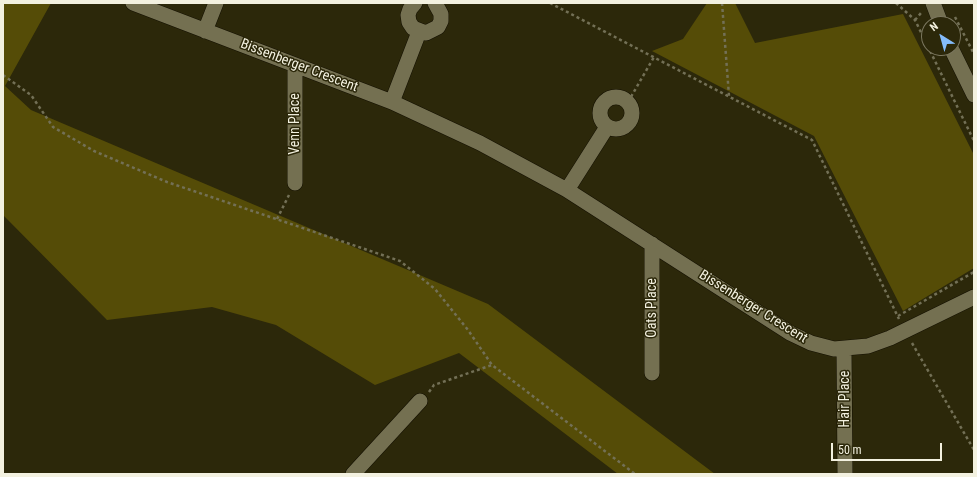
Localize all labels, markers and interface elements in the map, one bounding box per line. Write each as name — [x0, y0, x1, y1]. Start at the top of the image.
north arrow — [921, 16, 961, 56]
text: N — [927, 20, 941, 34]
street label: Bissenberger Crescent — [238, 36, 360, 96]
street label: Venn Place — [287, 93, 303, 155]
street label: Bissenberger Crescent — [696, 267, 810, 347]
street label: Oats Place — [644, 278, 660, 338]
street label: Hair Place — [837, 371, 853, 427]
scale bar — [833, 435, 944, 461]
text: 50 m — [838, 443, 862, 457]

